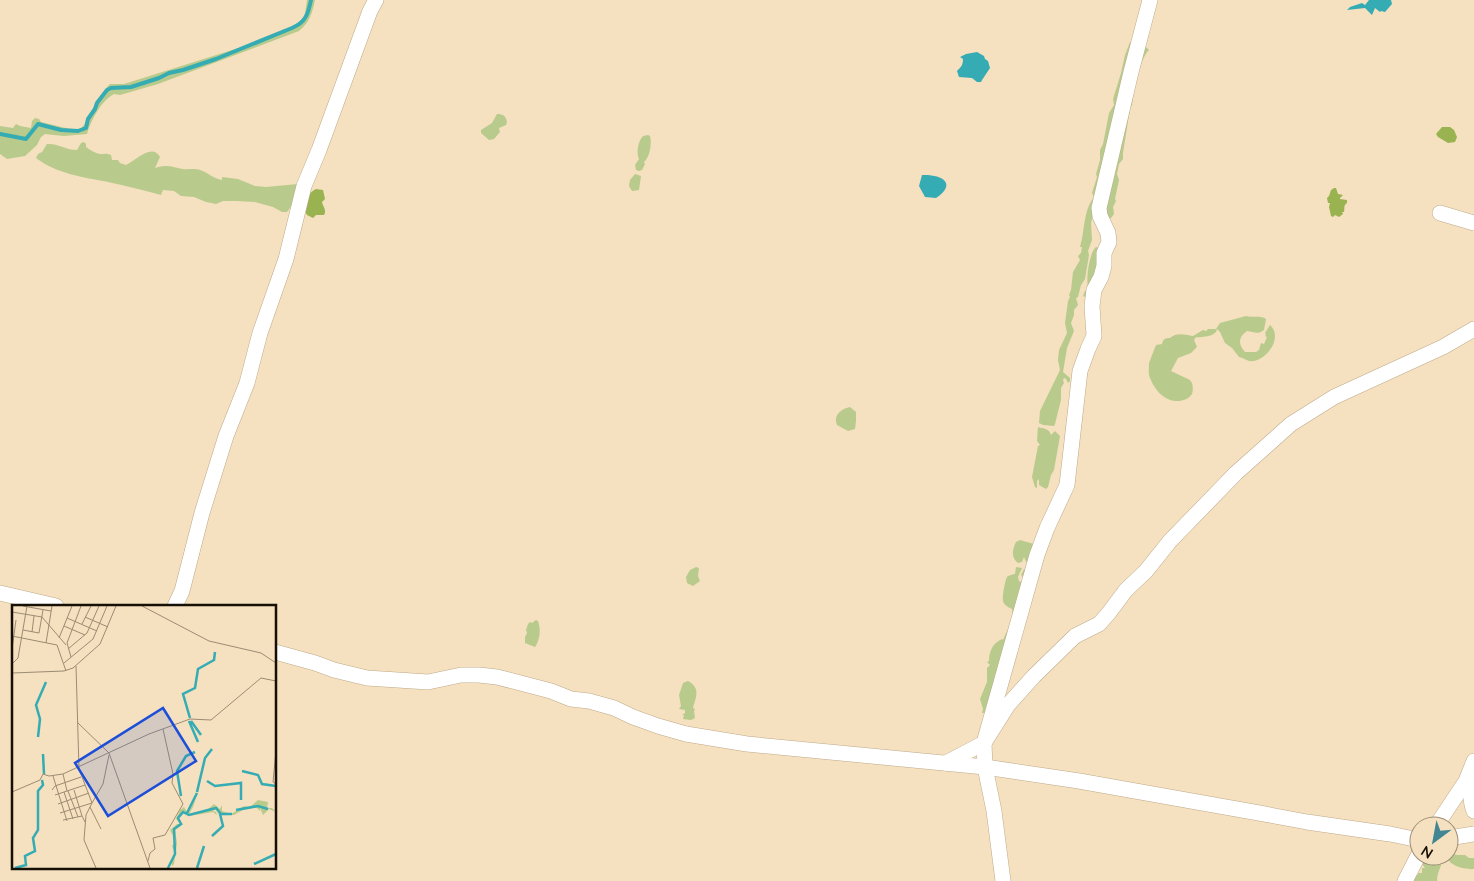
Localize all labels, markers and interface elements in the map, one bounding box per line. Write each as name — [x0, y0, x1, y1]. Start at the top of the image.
inset map — [12, 605, 276, 868]
north arrow — [1409, 816, 1459, 866]
text: N — [1418, 842, 1436, 863]

